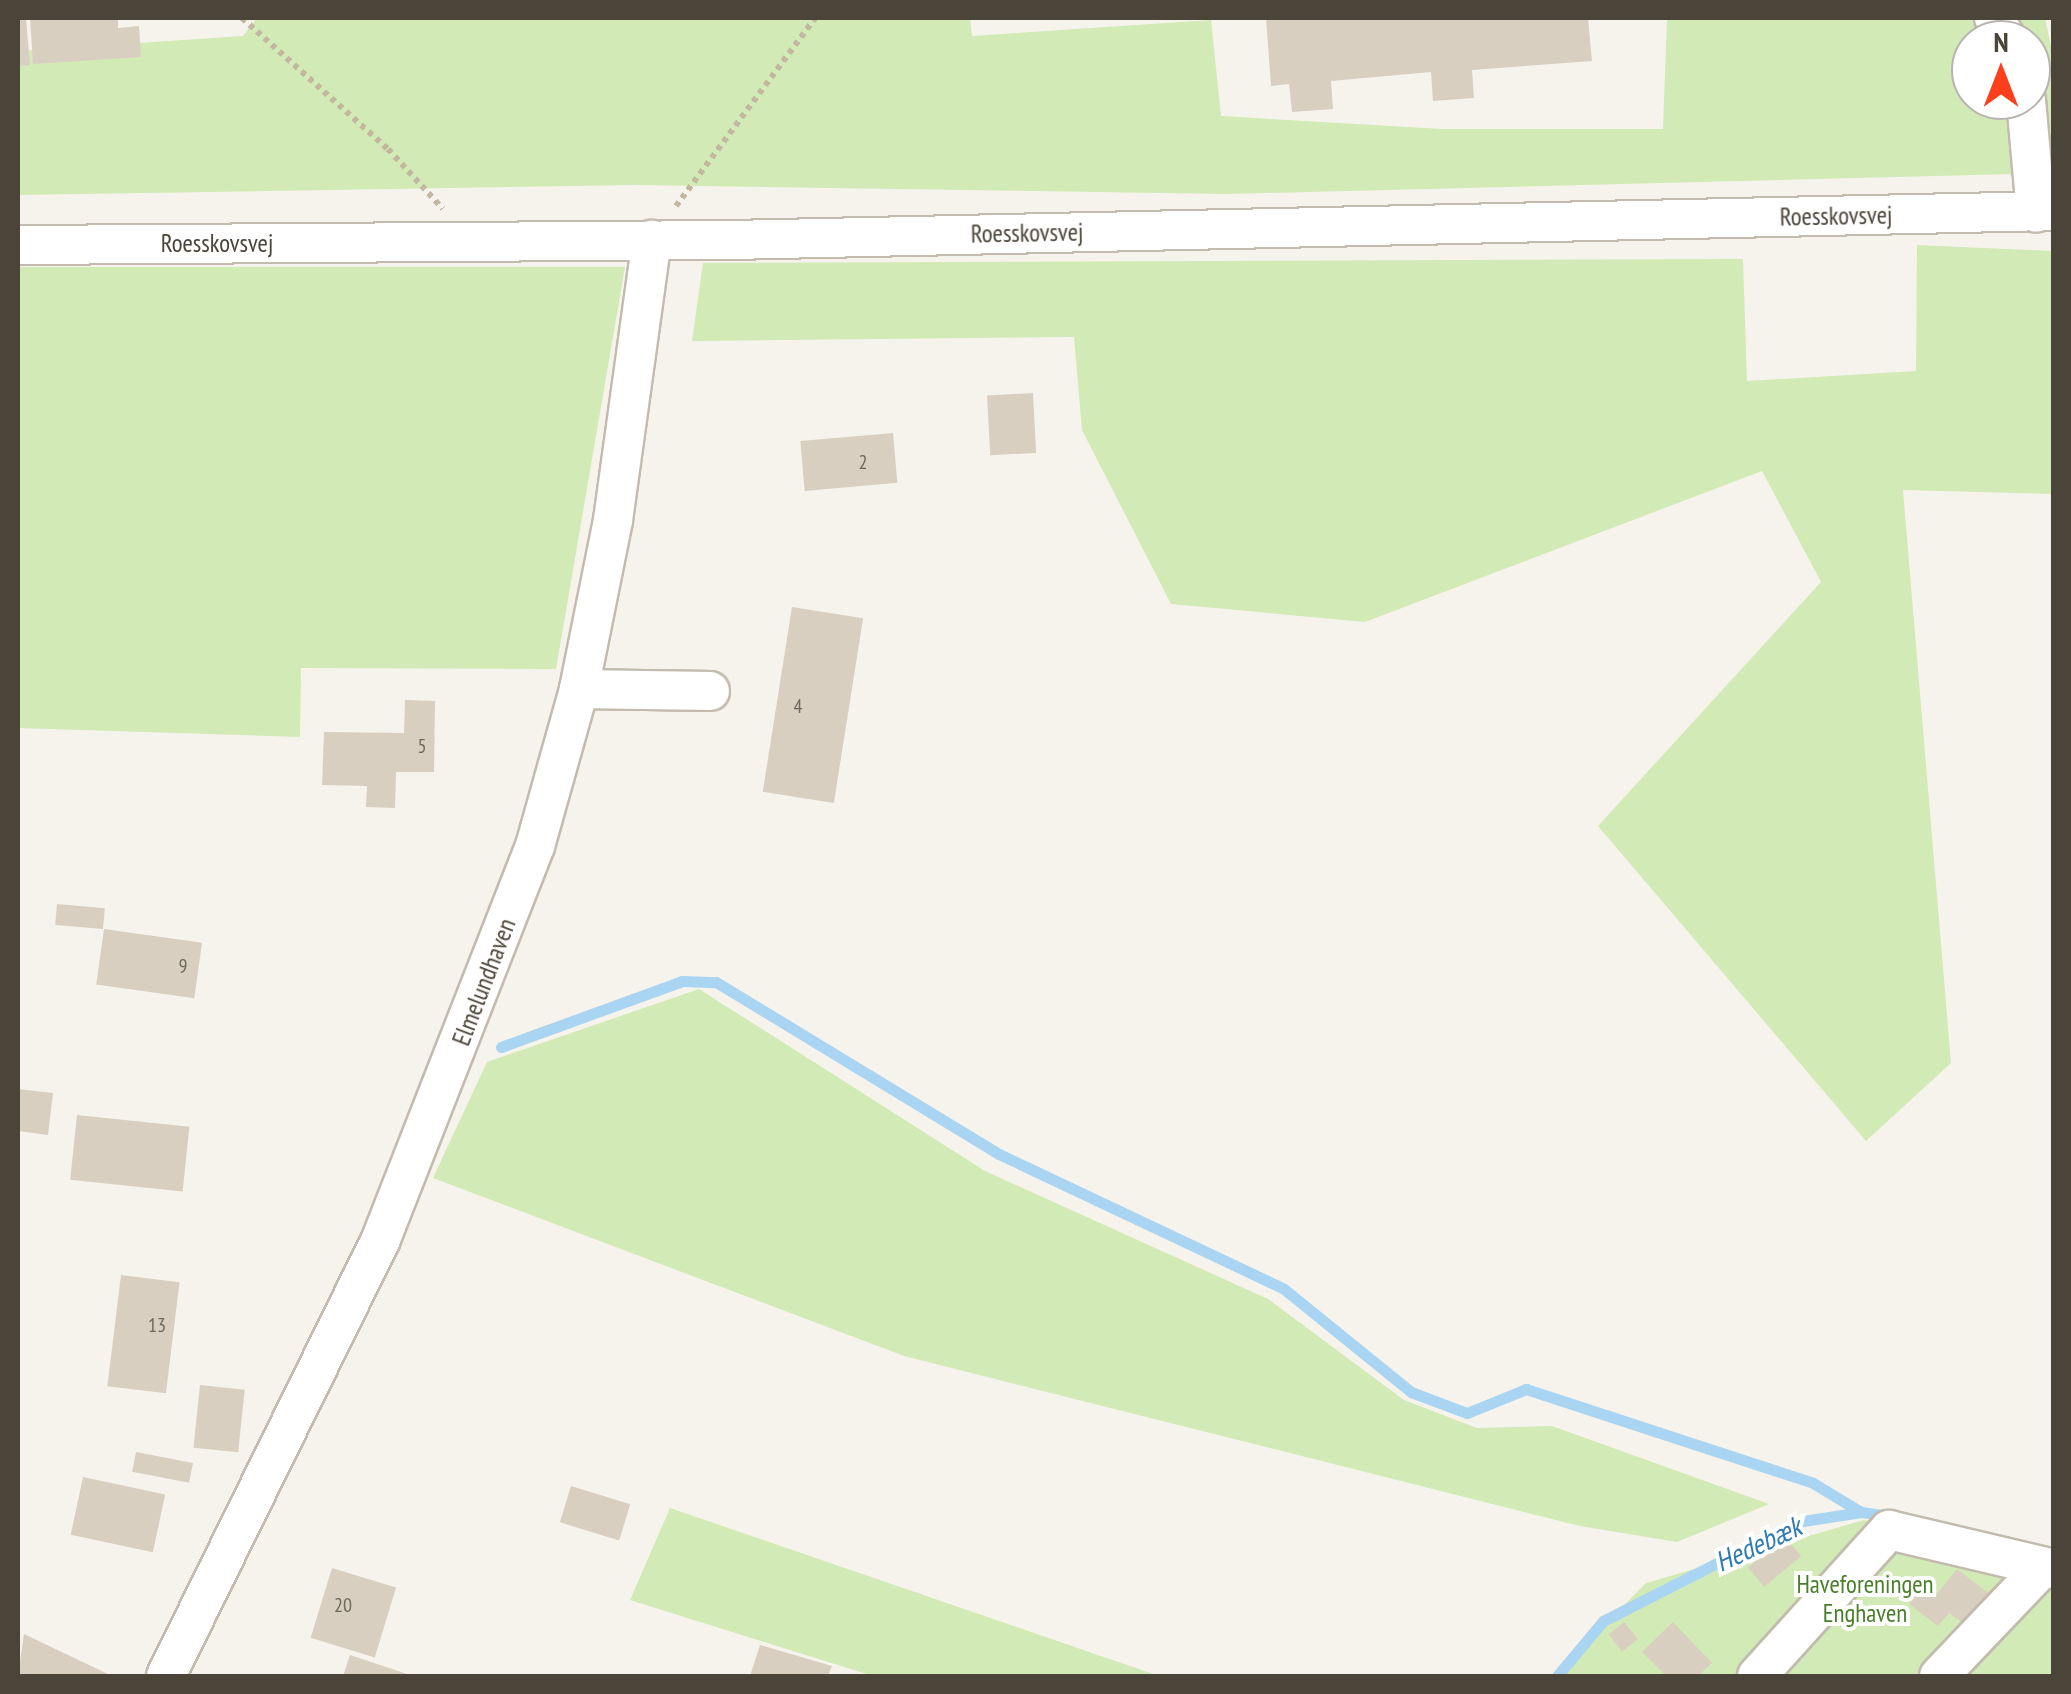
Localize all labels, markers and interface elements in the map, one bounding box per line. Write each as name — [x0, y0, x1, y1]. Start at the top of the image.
north arrow — [1951, 20, 2051, 120]
text: N — [1993, 23, 2009, 60]
street label: Roesskovsvej — [1779, 200, 1893, 232]
street label: Roesskovsvej — [970, 217, 1084, 249]
street label: Roesskovsvej — [161, 228, 273, 258]
house number: 2 — [859, 450, 867, 474]
house number: 4 — [794, 694, 802, 718]
house number: 5 — [418, 734, 426, 758]
street label: Elmelundhaven — [446, 914, 522, 1050]
house number: 9 — [179, 954, 187, 978]
house number: 13 — [148, 1313, 166, 1337]
water label: Hedebæk — [1710, 1509, 1806, 1579]
park label: Haveforeningen Enghaven — [1796, 1570, 1934, 1629]
house number: 20 — [334, 1593, 352, 1617]

